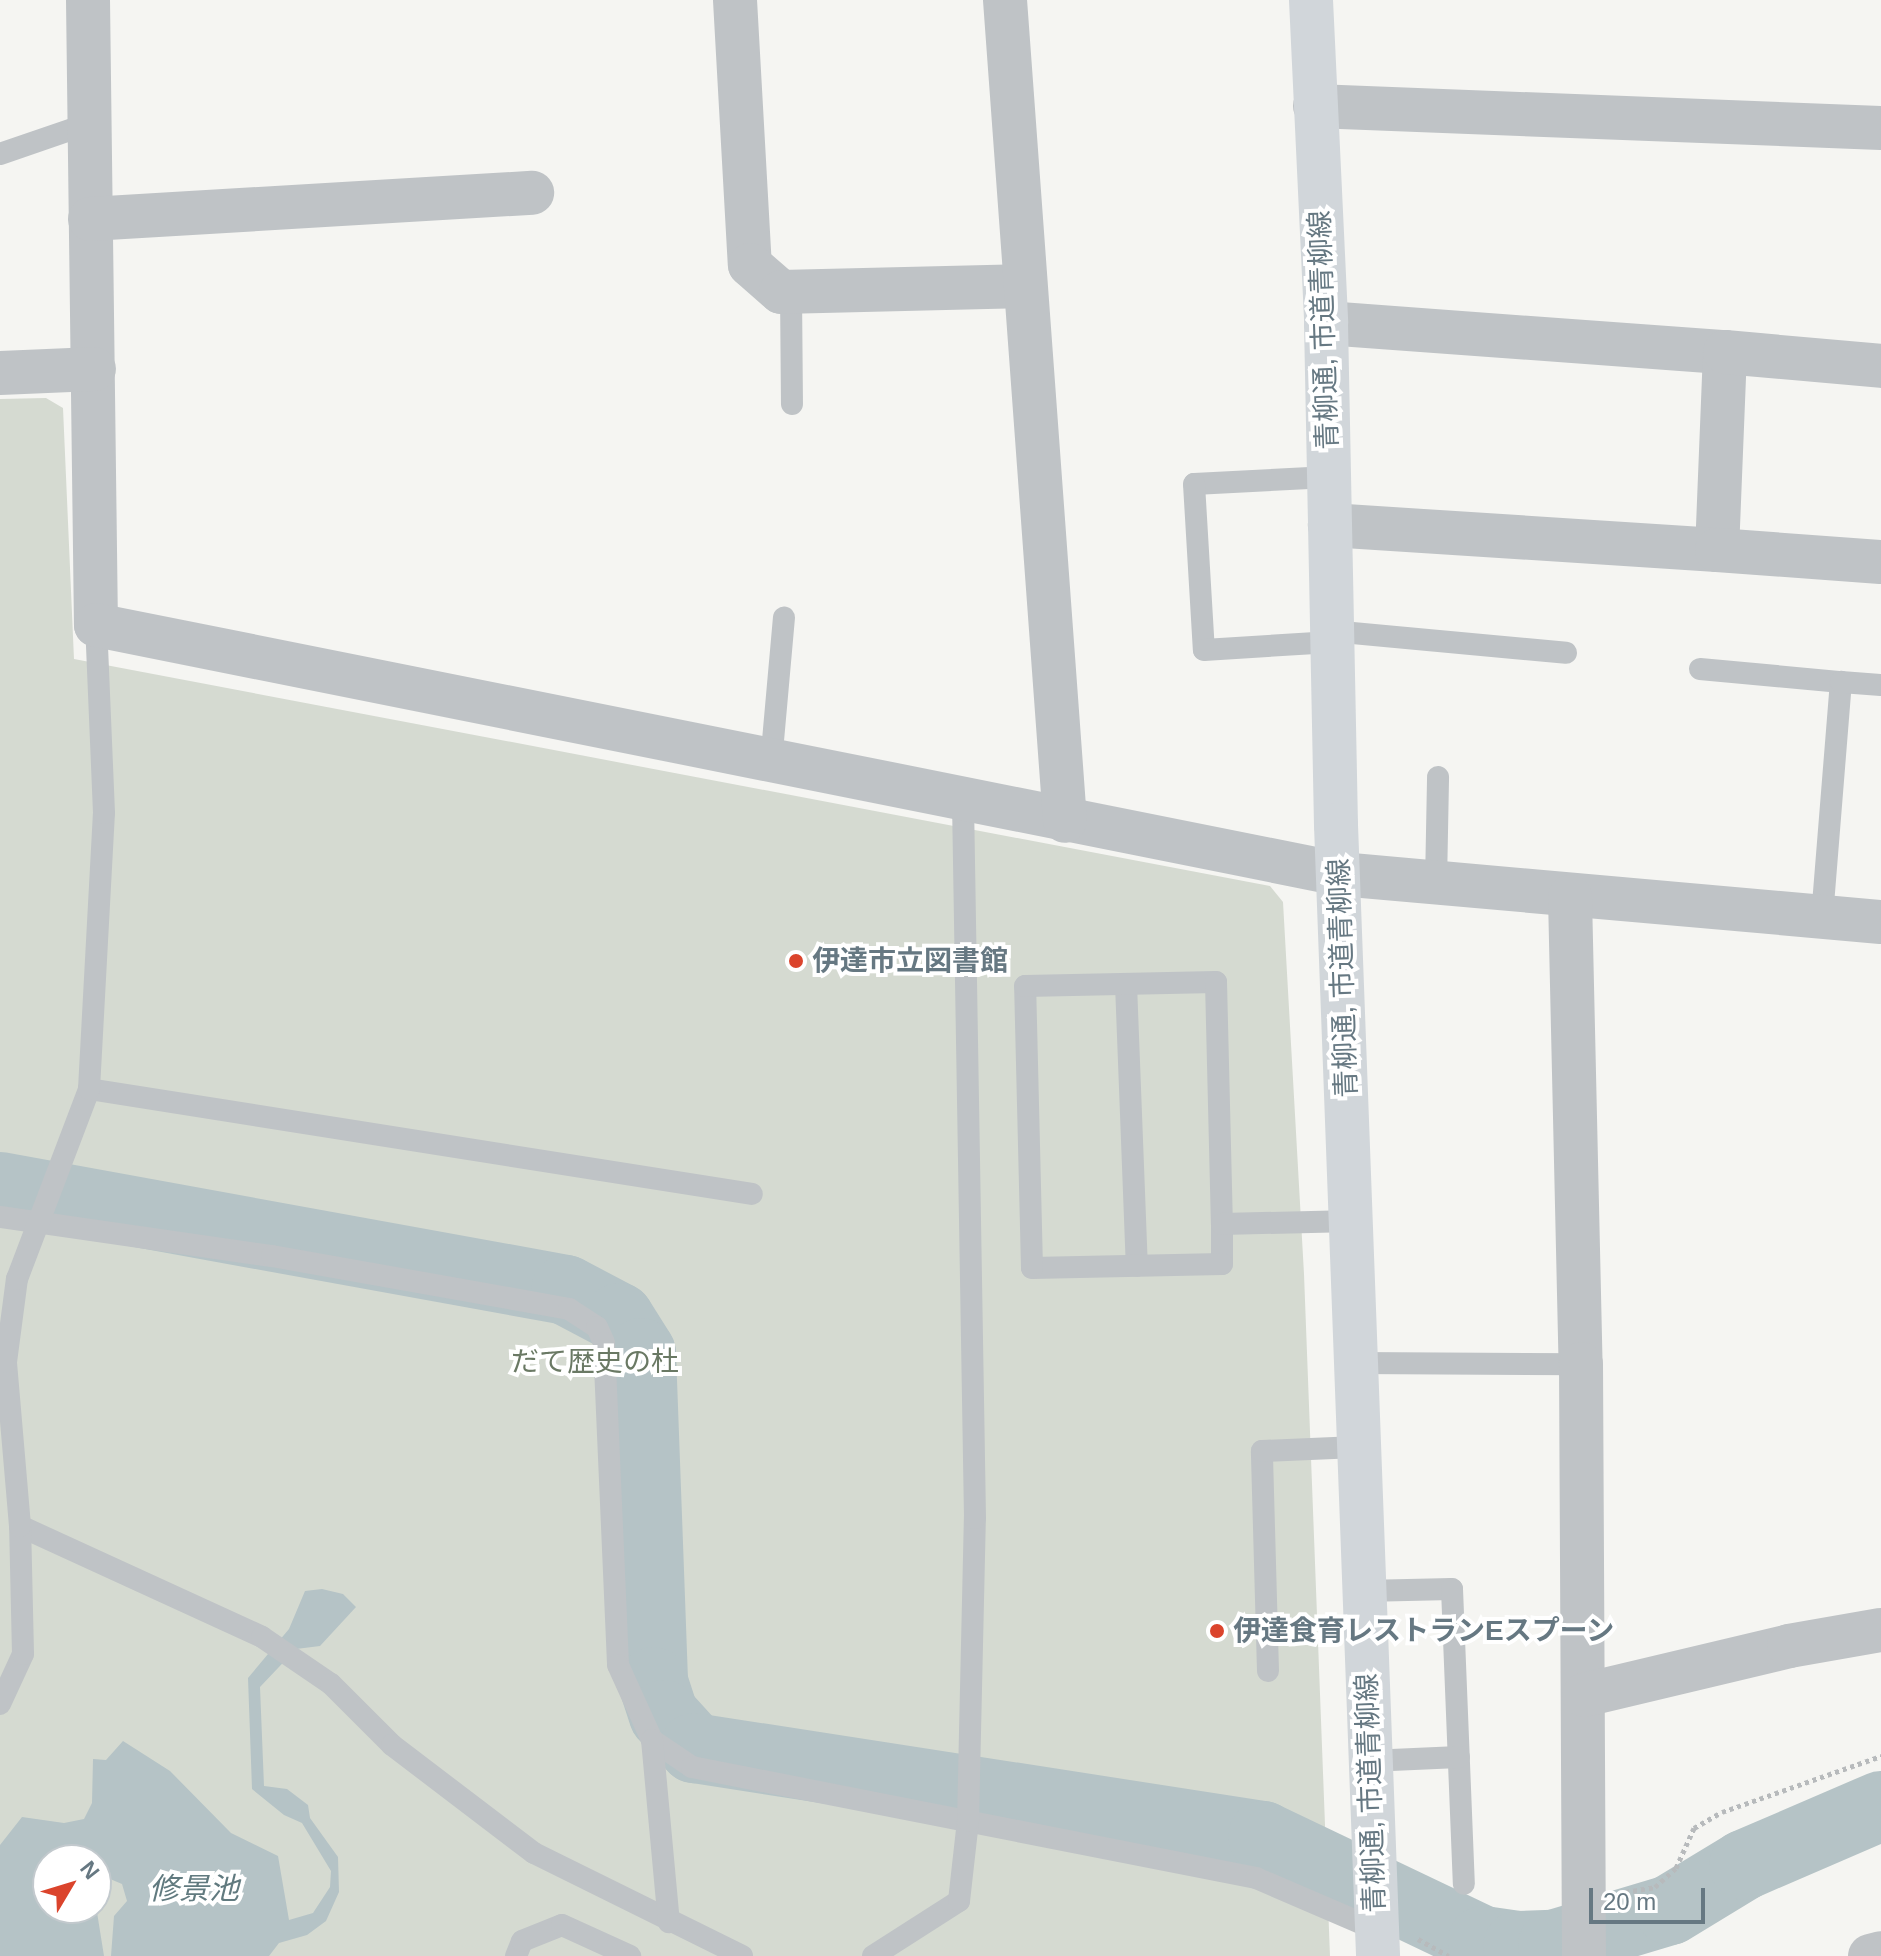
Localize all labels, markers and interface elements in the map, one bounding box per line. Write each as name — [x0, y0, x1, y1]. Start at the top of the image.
street label: 青柳通, 市道青柳線 — [1303, 210, 1345, 450]
street label: 青柳通, 市道青柳線 — [1322, 858, 1364, 1098]
place label: 伊達市立図書館 — [812, 944, 1008, 978]
marker: 伊達市立図書館 — [787, 952, 805, 970]
park label: だて歴史の杜 — [511, 1345, 679, 1379]
place label: 伊達食育レストランEスプーン — [1233, 1614, 1616, 1648]
marker: 伊達食育レストランEスプーン — [1208, 1622, 1226, 1640]
street label: 青柳通, 市道青柳線 — [1350, 1673, 1392, 1913]
north arrow — [32, 1844, 112, 1924]
text: N — [75, 1856, 104, 1884]
water label: 修景池 — [149, 1871, 239, 1907]
scale bar — [1593, 1872, 1709, 1922]
text: 20 m — [1603, 1888, 1656, 1915]

